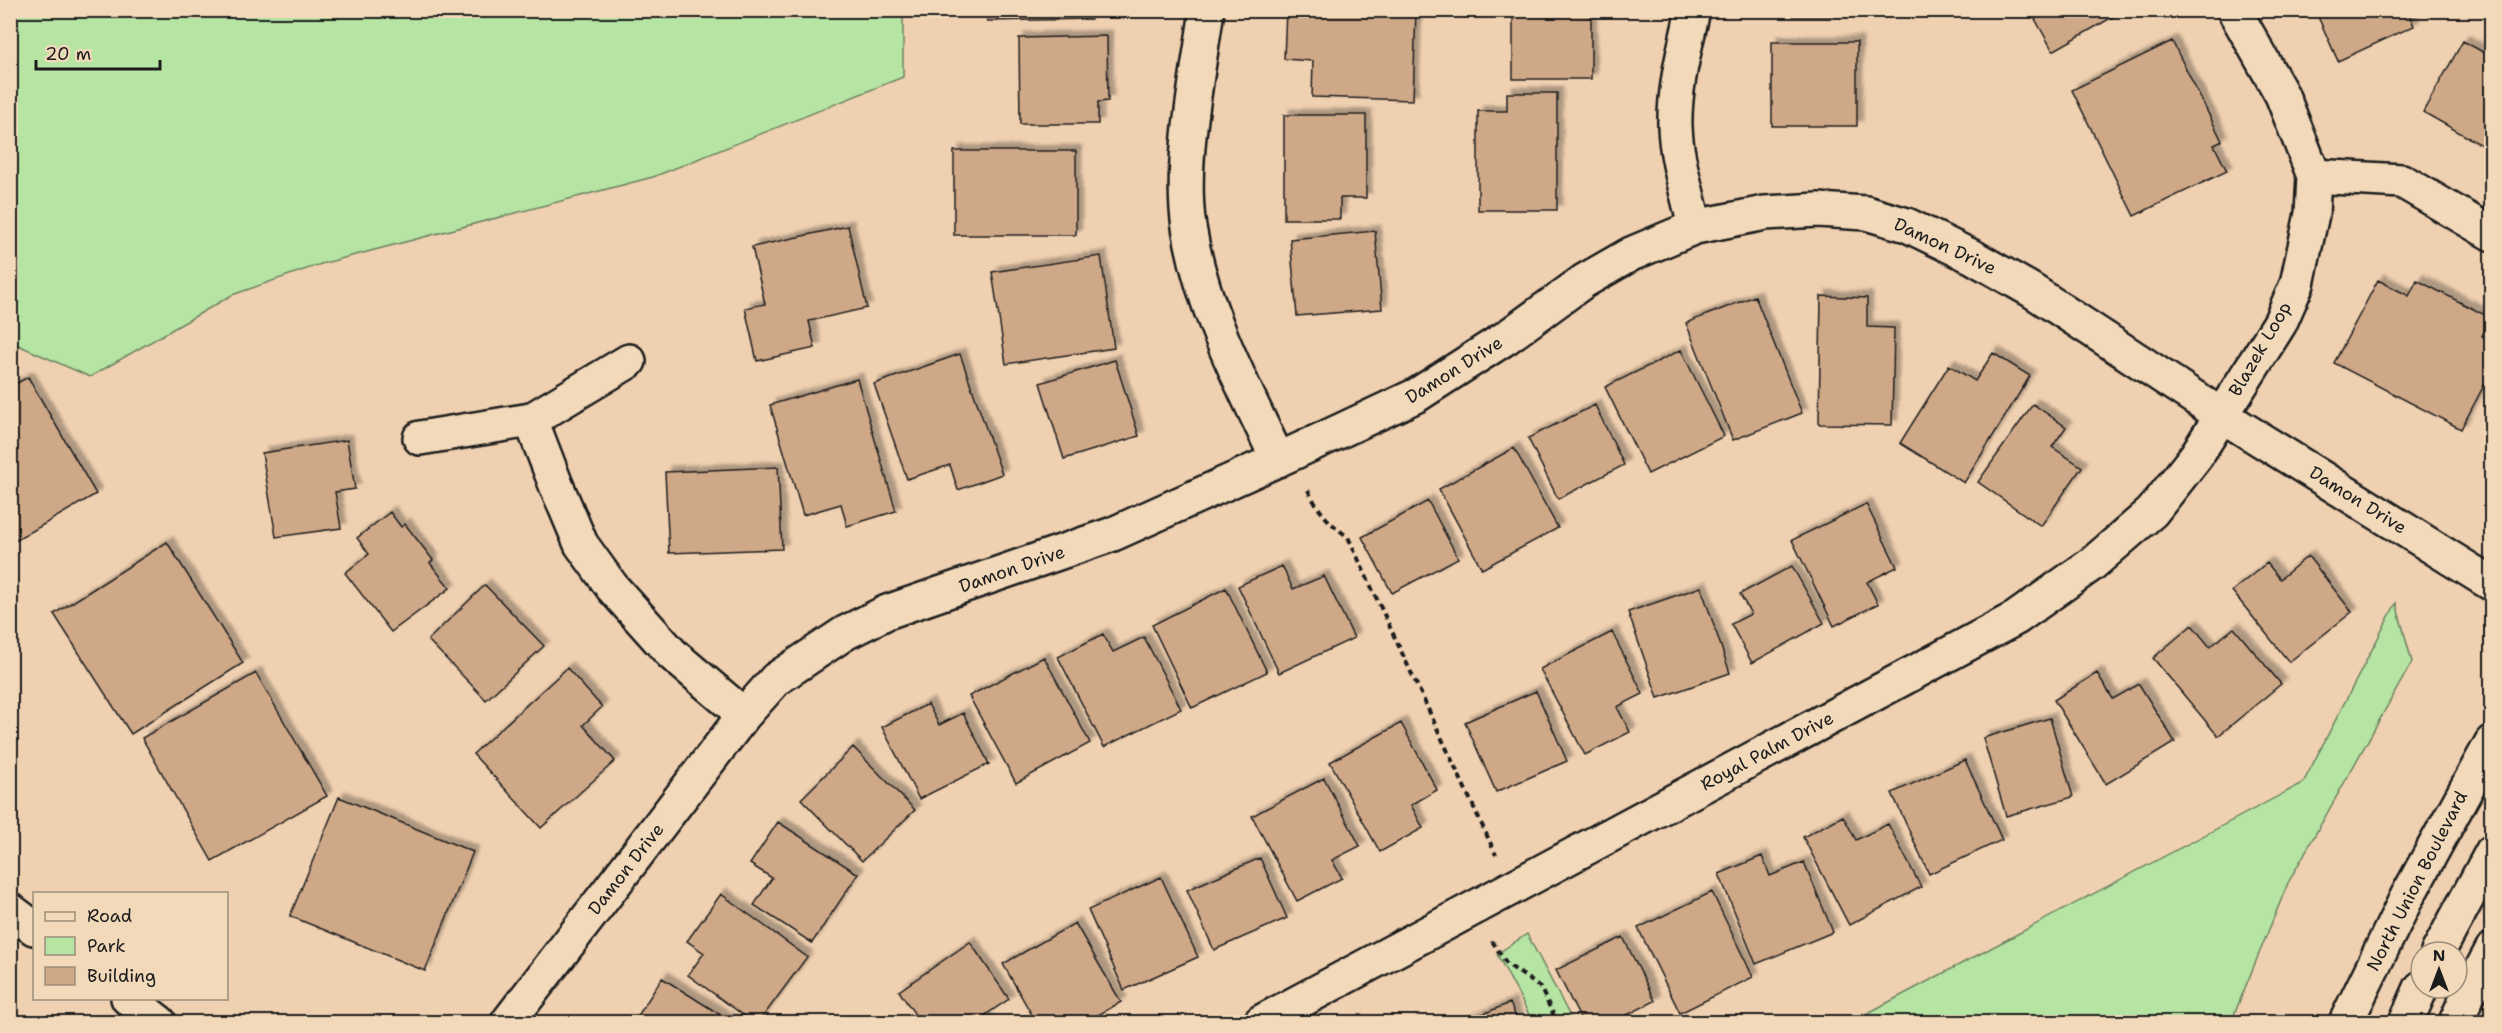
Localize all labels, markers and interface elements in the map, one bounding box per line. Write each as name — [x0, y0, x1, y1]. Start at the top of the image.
scale bar — [36, 33, 160, 71]
text: 20 m — [45, 42, 91, 66]
street label: Damon Drive — [1890, 212, 2000, 280]
street label: Blazek Loop — [2223, 297, 2297, 401]
street label: Damon Drive — [1401, 331, 1507, 409]
street label: Damon Drive — [2305, 461, 2411, 539]
street label: Damon Drive — [956, 540, 1068, 598]
street label: Royal Palm Drive — [1696, 706, 1838, 796]
street label: North Union Boulevard — [2362, 787, 2472, 975]
street label: Damon Drive — [583, 818, 669, 920]
legend — [33, 892, 228, 1000]
text: Road — [87, 904, 132, 928]
text: Park — [87, 934, 126, 958]
north arrow — [2409, 940, 2469, 1000]
text: Building — [87, 964, 156, 988]

